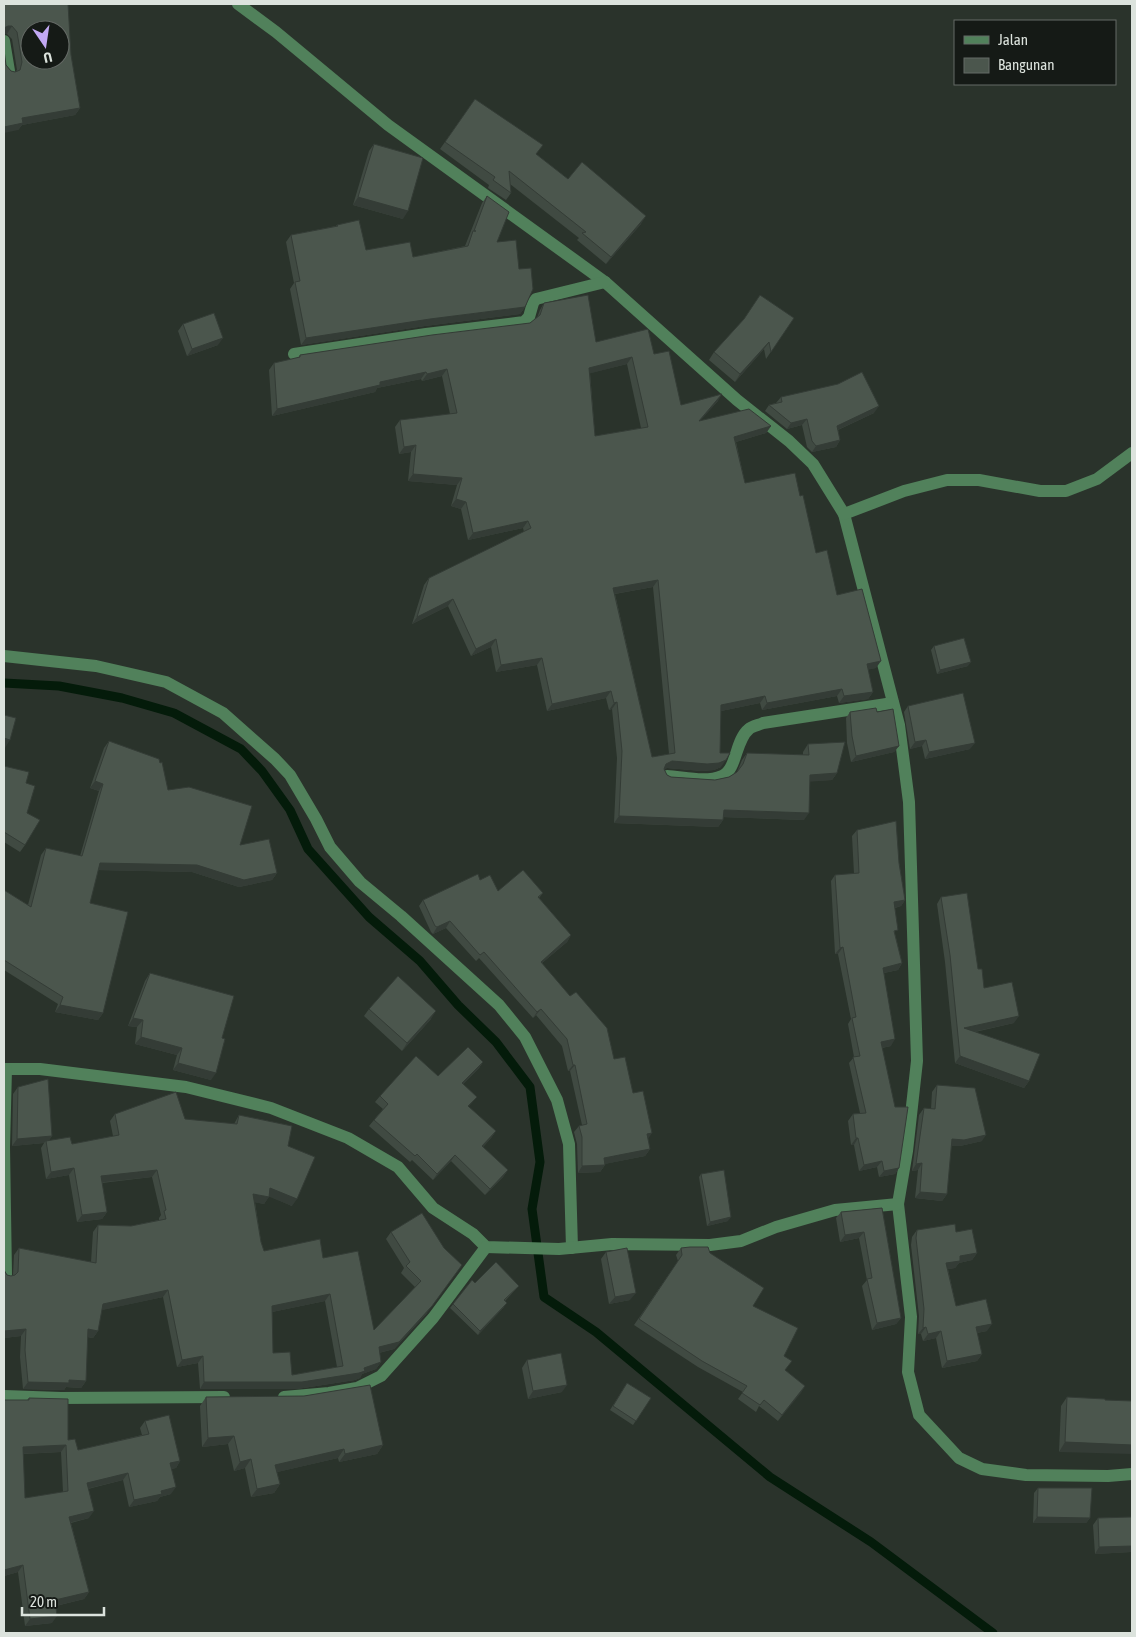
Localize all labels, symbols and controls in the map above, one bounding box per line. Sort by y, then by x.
north arrow [20,20,70,70]
legend [954,20,1116,85]
text: Jalan [998,31,1028,48]
text: U [42,49,54,66]
text: Bangunan [998,56,1055,73]
scale bar [22,1584,105,1616]
text: 20 m [30,1593,57,1610]

